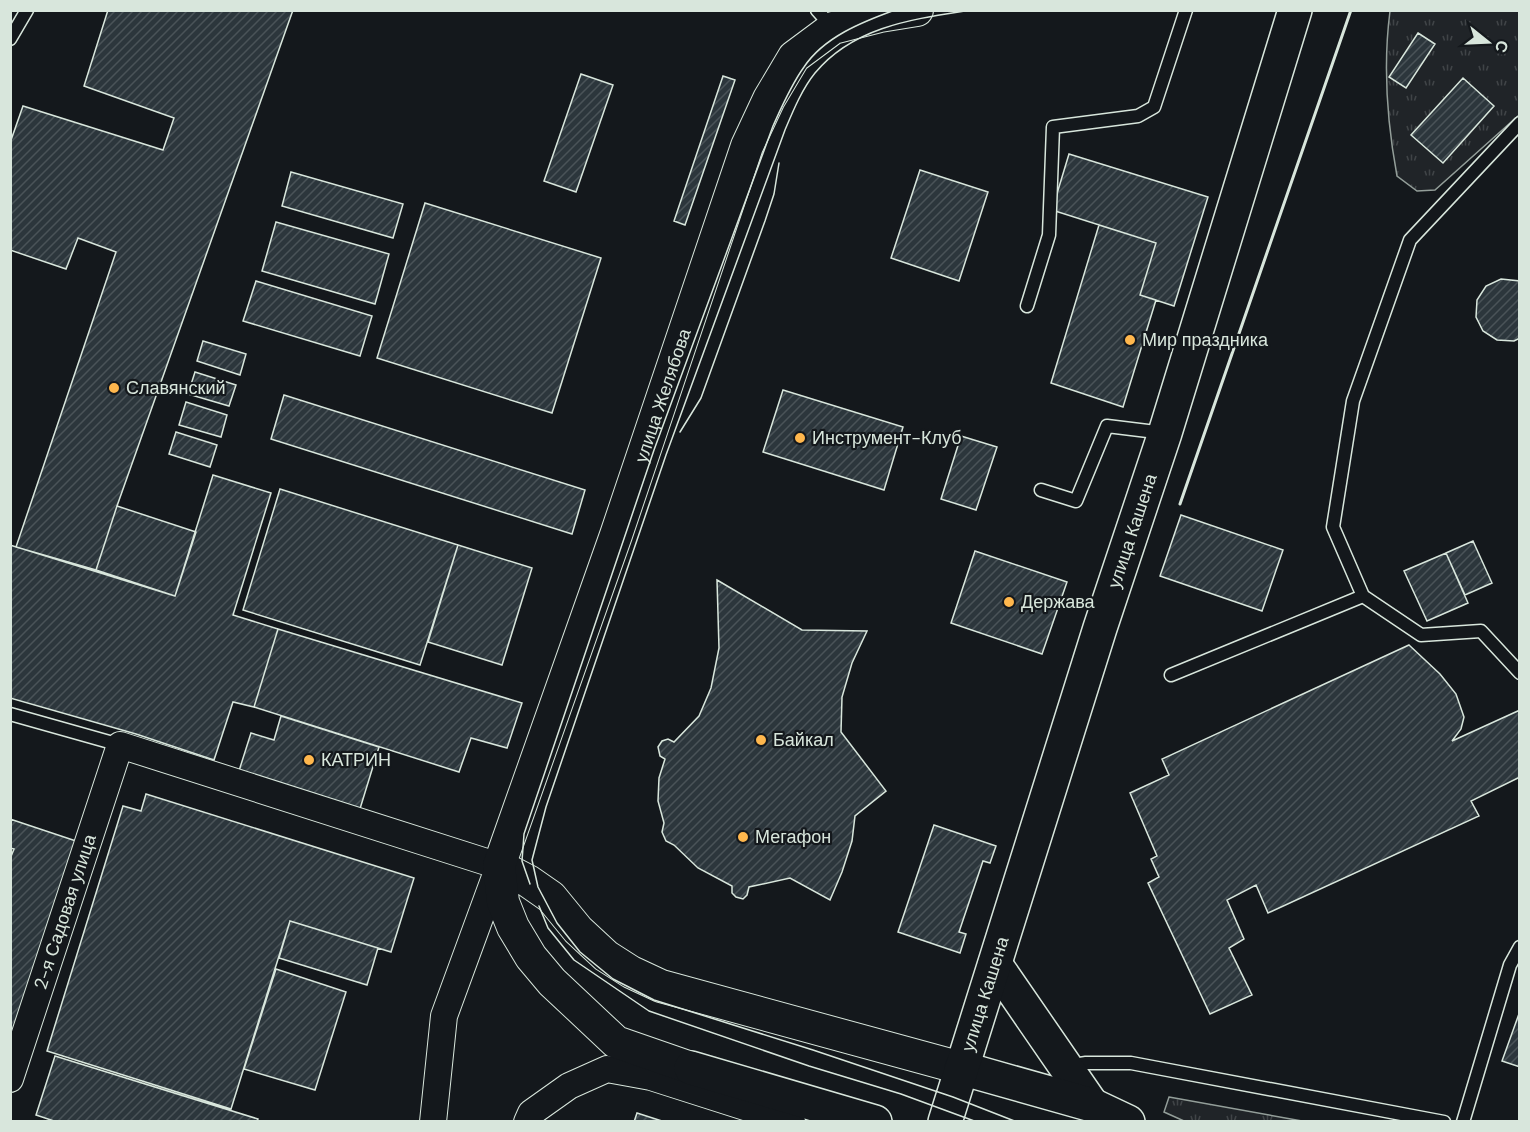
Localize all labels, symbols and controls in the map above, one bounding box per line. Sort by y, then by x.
north arrow [1458,12,1518,72]
text: С [1490,38,1514,56]
street label: улица Желябова [629,324,697,466]
place label: Мир праздника [1142,328,1269,352]
marker: Мир праздника [1123,333,1137,347]
place label: Славянский [126,376,226,400]
marker: Славянский [107,381,121,395]
place label: Инструмент-Клуб [812,426,962,450]
marker: Инструмент-Клуб [793,431,807,445]
street label: улица Кашена [1102,470,1163,591]
place label: Держава [1021,590,1096,614]
marker: Держава [1002,595,1016,609]
place label: Байкал [773,728,834,752]
marker: Байкал [754,733,768,747]
place label: КАТРИН [321,748,391,772]
marker: КАТРИН [302,753,316,767]
place label: Мегафон [755,825,831,849]
street label: 2-я Садовая улица [28,830,102,992]
marker: Мегафон [736,830,750,844]
street label: улица Кашена [956,933,1015,1055]

